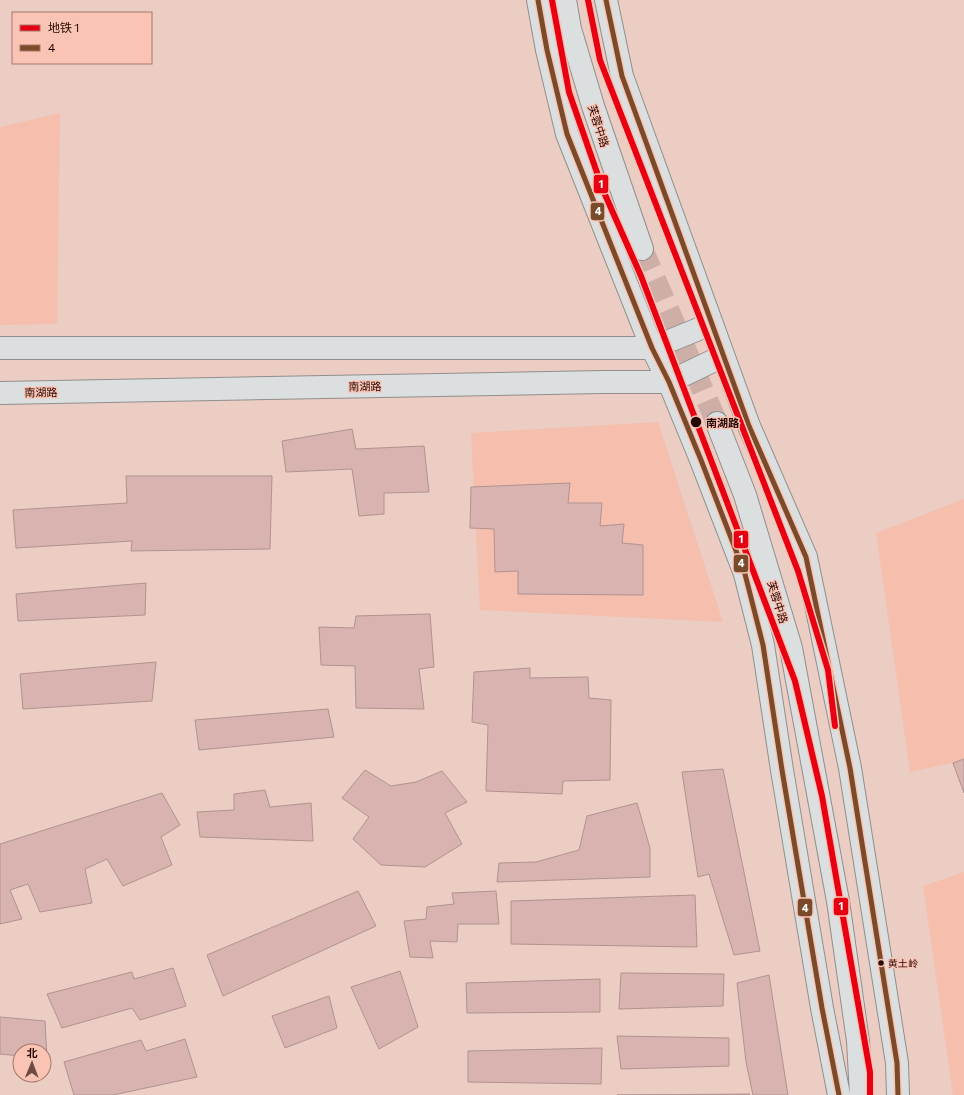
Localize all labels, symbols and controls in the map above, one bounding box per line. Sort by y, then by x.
legend [12,12,152,64]
text: 地铁 1 [48,20,79,34]
text: 4 [48,40,55,54]
street label: 芙蓉中路 [586,103,612,149]
line badge: 1 [593,174,609,194]
text: 1 [599,177,604,190]
line badge: 4 [590,202,605,221]
text: 4 [595,204,602,217]
street label: 南湖路 [348,379,382,393]
street label: 南湖路 [24,385,58,399]
marker: 南湖路 [689,415,703,429]
place label: 南湖路 [706,416,740,429]
line badge: 1 [733,530,749,549]
text: 1 [739,532,744,545]
line badge: 4 [733,554,749,573]
text: 4 [738,556,745,569]
street label: 芙蓉中路 [765,579,791,625]
line badge: 1 [833,897,849,916]
line badge: 4 [797,898,813,917]
text: 1 [839,899,844,912]
text: 4 [802,901,809,914]
place label: 黄土岭 [888,957,918,969]
marker: 黄土岭 [876,958,886,968]
north arrow [12,1043,52,1083]
text: 北 [27,1046,38,1059]

